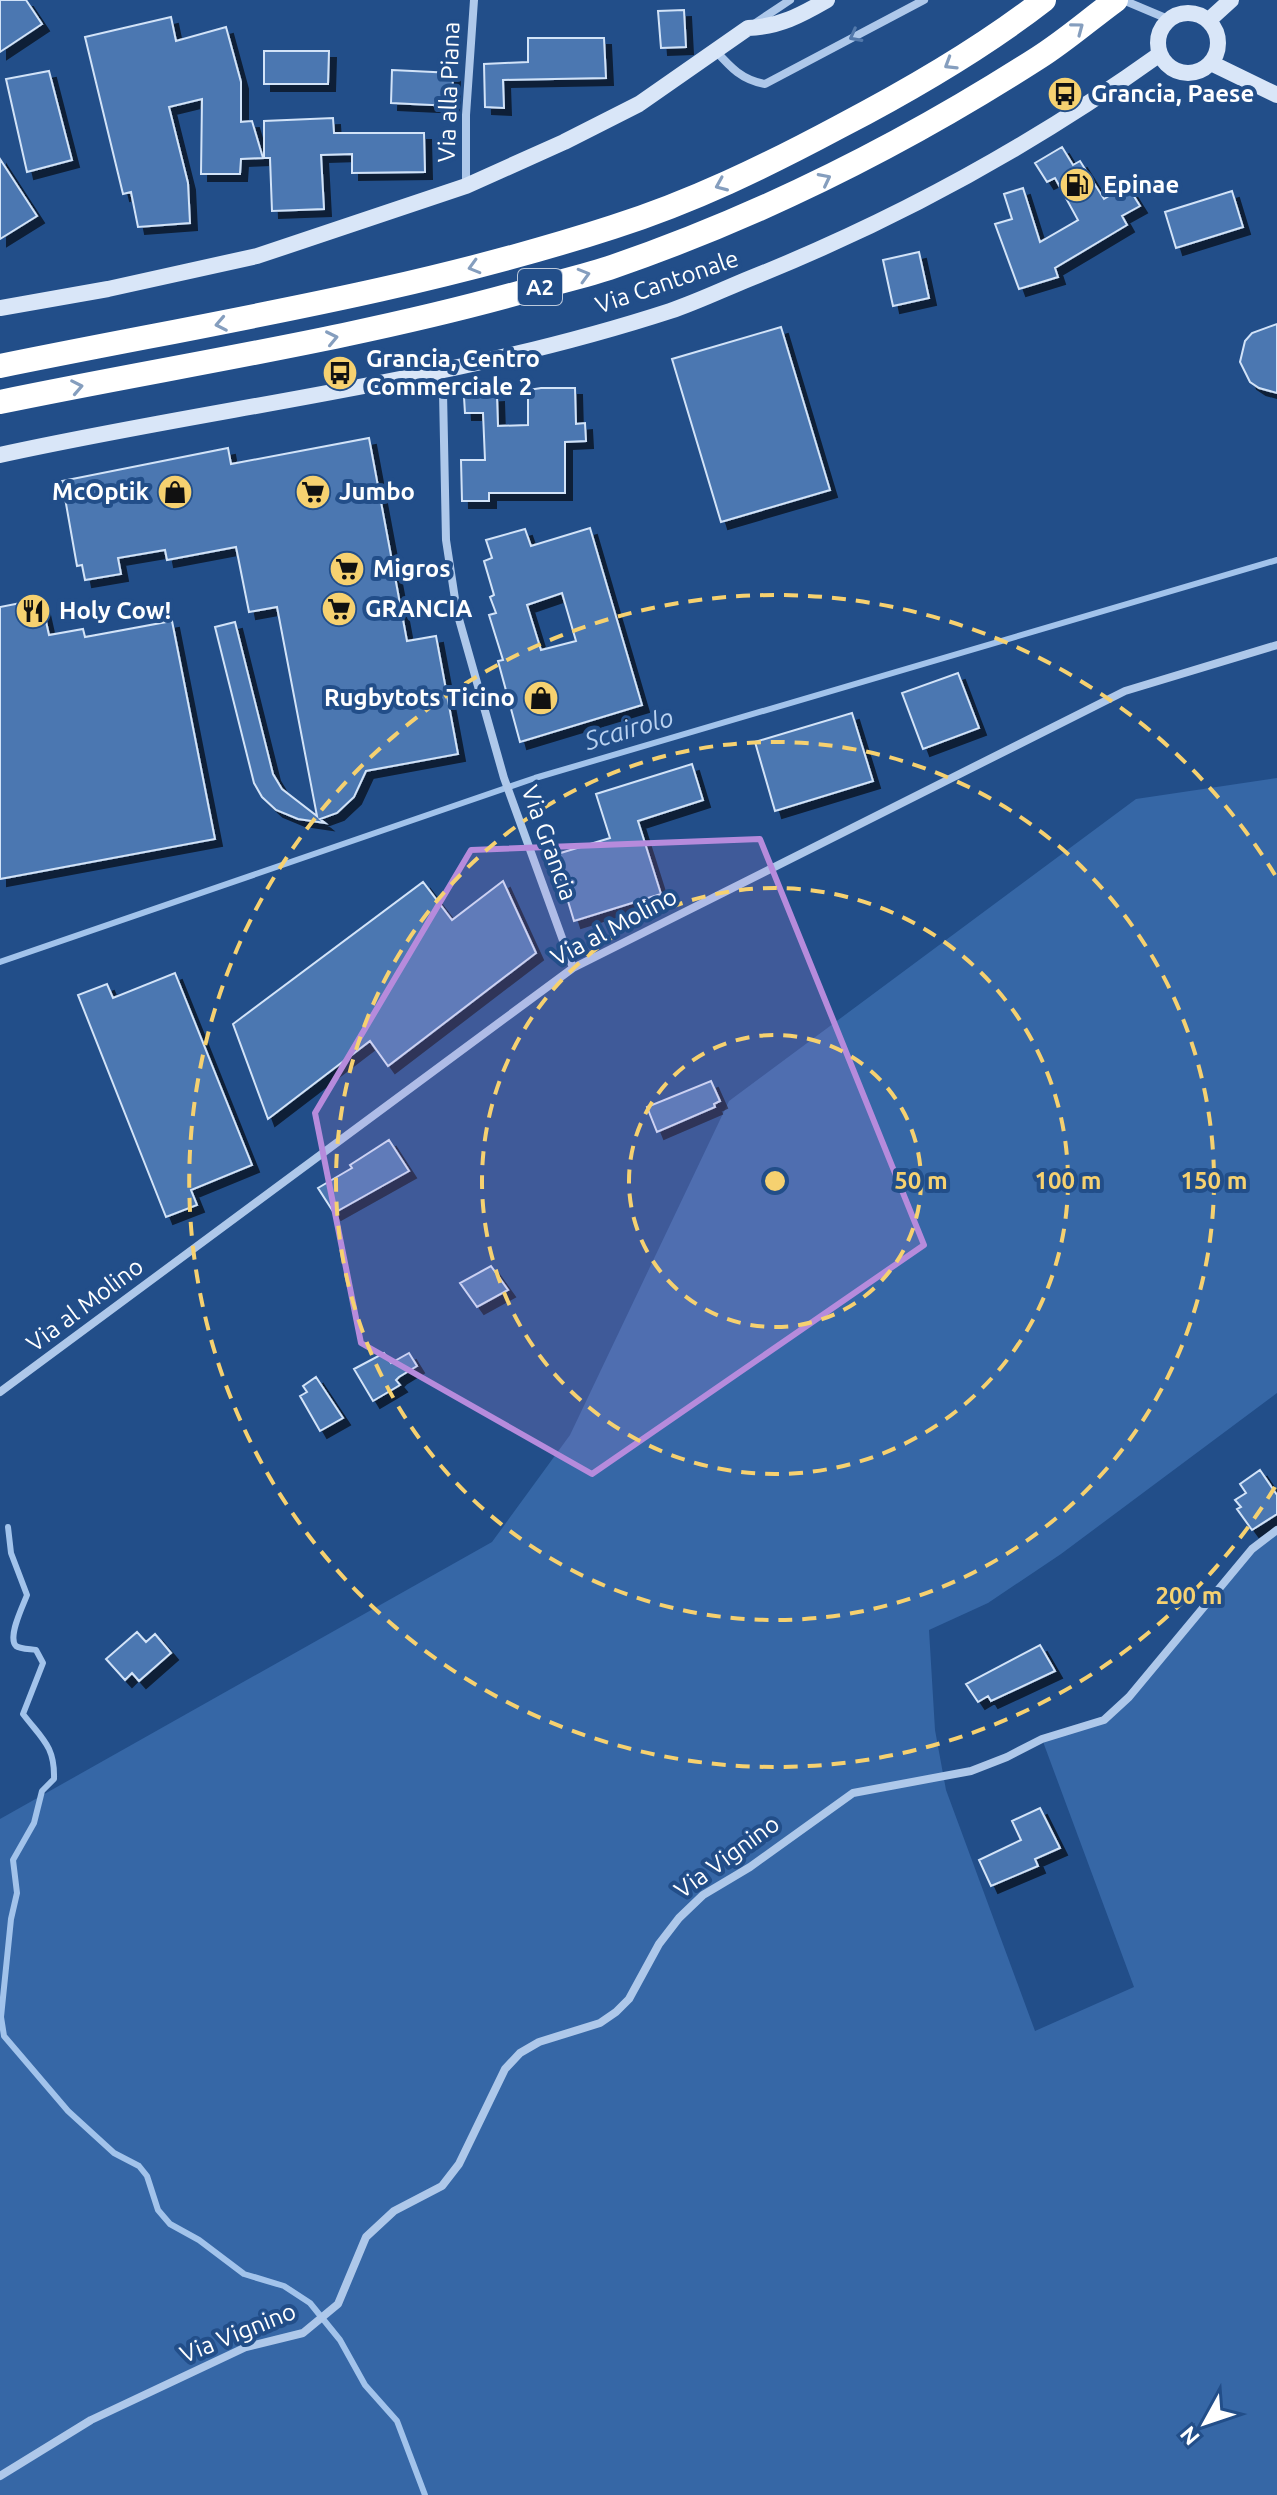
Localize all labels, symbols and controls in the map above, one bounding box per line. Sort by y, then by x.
street label: Via alla Piana [433,21,464,163]
one-way arrow [1069,24,1084,38]
one-way arrow [849,27,864,42]
one-way arrow [944,54,959,69]
bus stop icon: Grancia, Paese [1046,75,1084,113]
place label: Grancia, Paese [1091,80,1254,107]
fuel station icon: Epinae [1058,166,1096,204]
place label: Epinae [1103,171,1179,198]
one-way arrow [817,173,832,188]
one-way arrow [715,176,729,192]
street label: Via Cantonale [592,244,742,319]
one-way arrow [468,258,482,274]
one-way arrow [577,268,591,284]
road number: A2 [518,269,562,305]
one-way arrow [214,314,227,331]
one-way arrow [325,330,339,347]
place label: Grancia, Centro Commerciale 2 [366,345,540,400]
bus stop icon: Grancia, Centro Commerciale 2 [321,354,359,392]
one-way arrow [70,379,83,396]
shop icon: McOptik [156,473,194,511]
supermarket icon: Jumbo [294,473,332,511]
place label: McOptik [52,478,150,505]
place label: Jumbo [339,478,415,505]
supermarket icon: Migros [328,550,366,588]
place label: Migros [373,555,451,582]
supermarket icon: GRANCIA [320,590,358,628]
restaurant icon: Holy Cow! [14,592,52,630]
place label: GRANCIA [365,595,472,622]
place label: Holy Cow! [59,597,171,624]
shop icon: Rugbytots Ticino [522,679,560,717]
place label: Rugbytots Ticino [324,684,515,711]
water label: Scairolo [580,702,677,755]
street label: Via Grancia [516,782,583,904]
street label: Via al Molino [546,882,681,971]
centre of rings [761,1167,789,1195]
text: 50 m [894,1167,948,1194]
text: 100 m [1035,1167,1101,1194]
text: 150 m [1181,1167,1247,1194]
street label: Via al Molino [21,1252,148,1357]
text: 200 m [1156,1582,1222,1609]
street label: Via Vignino [669,1810,784,1904]
street label: Via Vignino [176,2297,300,2368]
north arrow [1165,2383,1245,2463]
text: N [1174,2422,1204,2451]

